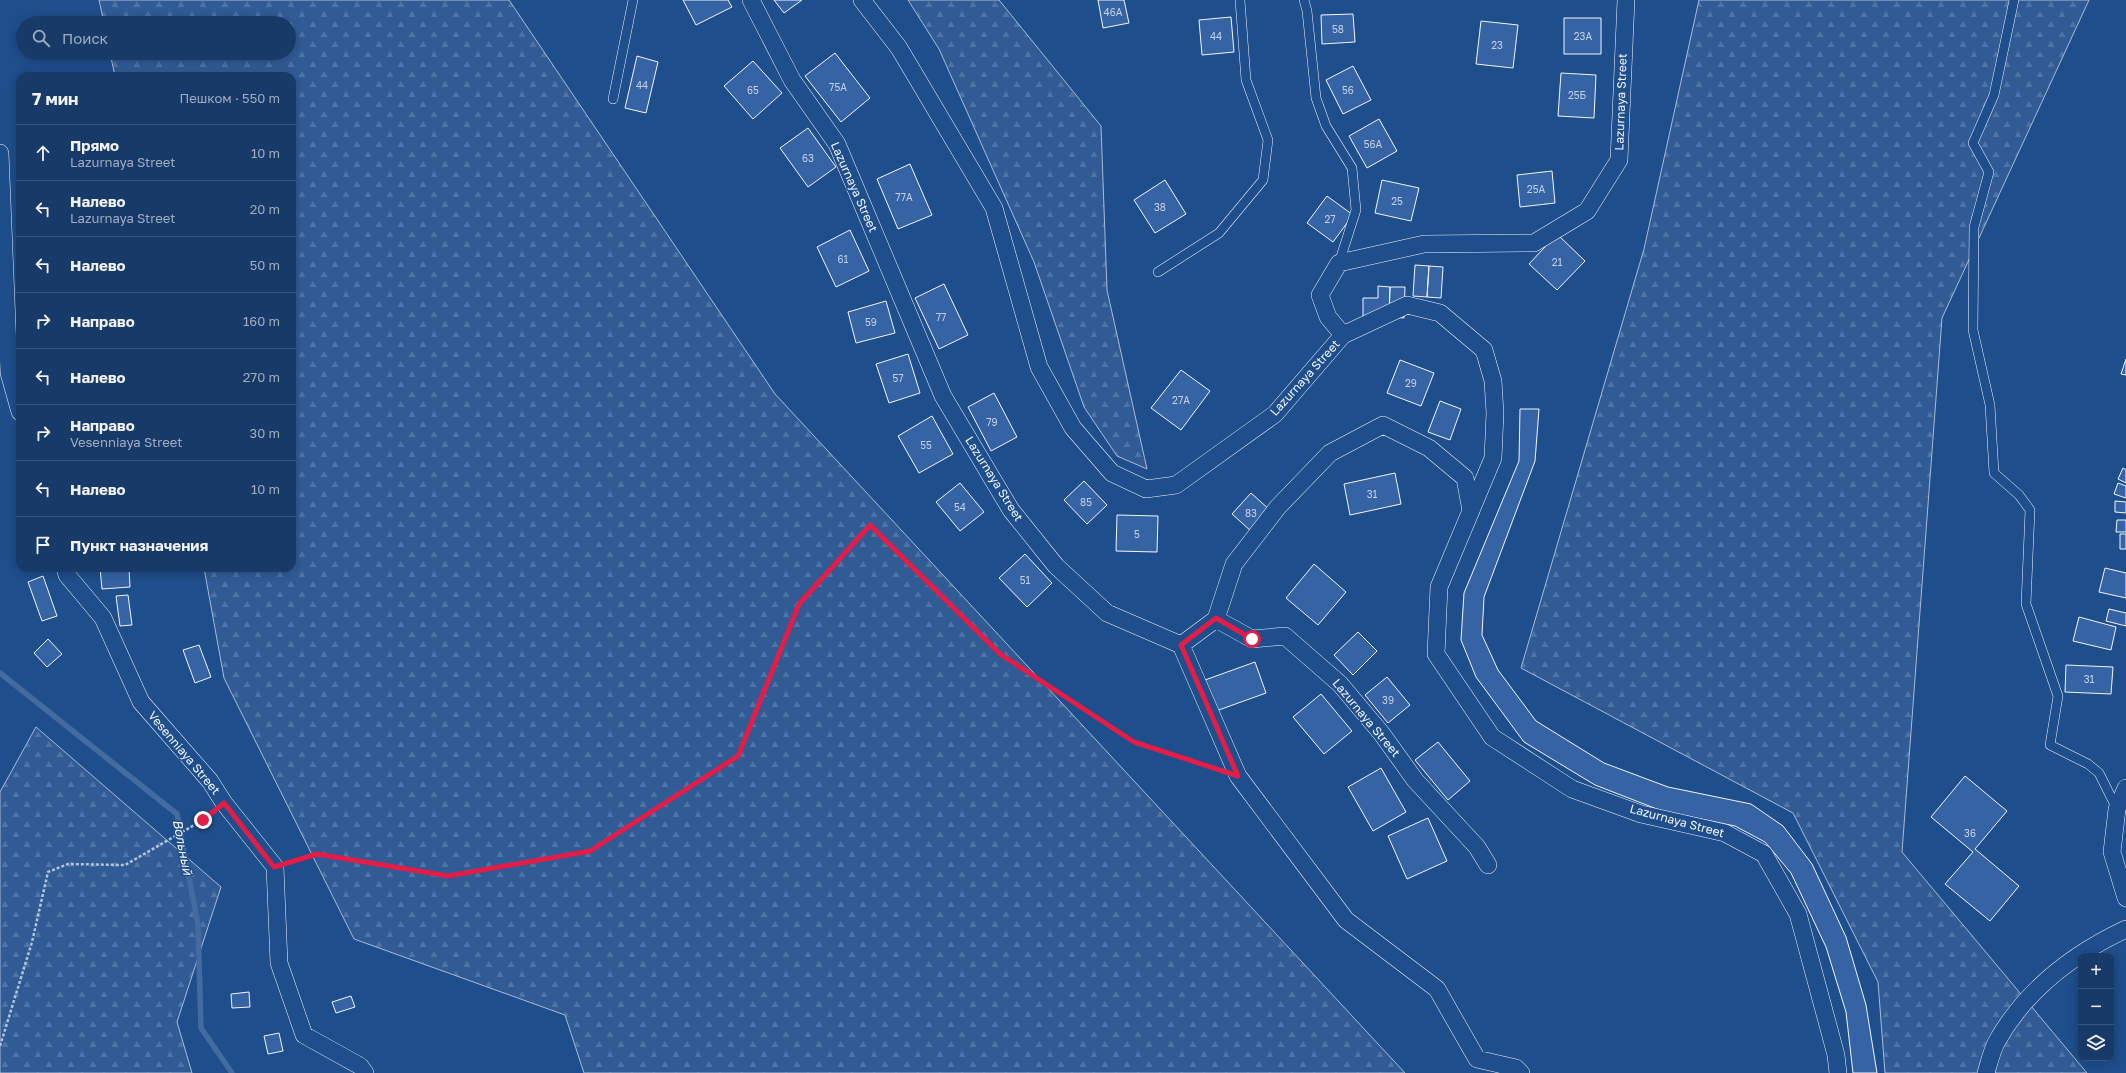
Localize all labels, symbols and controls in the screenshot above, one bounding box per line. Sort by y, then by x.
house number: 46А [1104,6,1123,18]
search box [16,16,296,60]
house number: 58 [1332,23,1344,35]
icon: search [30,27,52,49]
text: Поиск [62,29,108,47]
house number: 44 [1210,30,1222,42]
house number: 23А [1574,30,1592,42]
house number: 23 [1491,39,1503,51]
street label: Lazurnaya Street [1611,53,1630,151]
house number: 44 [636,79,648,91]
house number: 75А [829,81,847,93]
house number: 65 [747,84,759,96]
house number: 56 [1342,84,1354,96]
text: 7 мин [32,88,79,109]
house number: 25Б [1568,89,1586,101]
text: Пешком · 550 m [180,90,280,106]
text: Прямо [70,136,119,154]
house number: 56А [1364,138,1383,150]
street label: Lazurnaya Street [828,139,881,235]
icon: ahead [32,142,54,164]
text: 10 m [251,145,280,161]
house number: 63 [802,152,814,164]
text: Lazurnaya Street [70,154,176,170]
house number: 25А [1527,183,1545,195]
house number: 77А [895,191,913,203]
text: Налево [70,192,126,210]
house number: 25 [1391,195,1403,207]
icon: left [32,198,54,220]
text: 20 m [250,201,280,217]
house number: 38 [1154,201,1166,213]
text: Lazurnaya Street [70,210,176,226]
house number: 27 [1324,213,1336,225]
house number: 61 [838,253,849,265]
icon: left [32,254,54,276]
text: Налево [70,256,126,274]
house number: 21 [1552,256,1562,268]
text: 50 m [250,257,280,273]
icon: right [32,310,54,332]
house number: 77 [936,311,946,323]
text: Направо [70,312,135,330]
text: 160 m [243,313,280,329]
house number: 59 [865,316,877,328]
street label: Lazurnaya Street [1266,336,1343,419]
icon: left [32,366,54,388]
text: Налево [70,368,126,386]
text: 270 m [243,369,280,385]
house number: 57 [892,372,904,384]
house number: 29 [1405,377,1417,389]
house number: 27А [1172,394,1190,406]
text: Направо [70,416,135,434]
house number: 79 [986,416,998,428]
icon: right [32,422,54,444]
text: 30 m [250,425,280,441]
street label: Lazurnaya Street [962,433,1027,524]
text: Vesenniaya Street [70,434,182,450]
house number: 55 [920,439,932,451]
icon: left [32,478,54,500]
text: Налево [70,480,126,498]
text: 10 m [251,481,280,497]
house number: 31 [1367,488,1377,500]
house number: 85 [1080,496,1092,508]
house number: 54 [954,501,966,513]
house number: 83 [1245,507,1257,519]
house number: 5 [1134,528,1140,540]
icon: arrive [32,534,54,556]
text: Пункт назначения [70,536,208,554]
house number: 51 [1020,574,1030,586]
route start [1243,630,1261,648]
house number: 31 [2084,673,2094,685]
street label: Lazurnaya Street [1329,676,1404,760]
house number: 39 [1382,694,1394,706]
street label: Vesenniaya Street [145,708,224,797]
street label: Lazurnaya Street [1628,801,1726,840]
route end [194,811,212,829]
water label: Вольный [170,818,196,877]
house number: 36 [1964,827,1976,839]
map controls [2078,953,2114,1061]
button: + [2078,953,2114,989]
button: − [2078,989,2114,1025]
button: layers [2078,1025,2114,1061]

